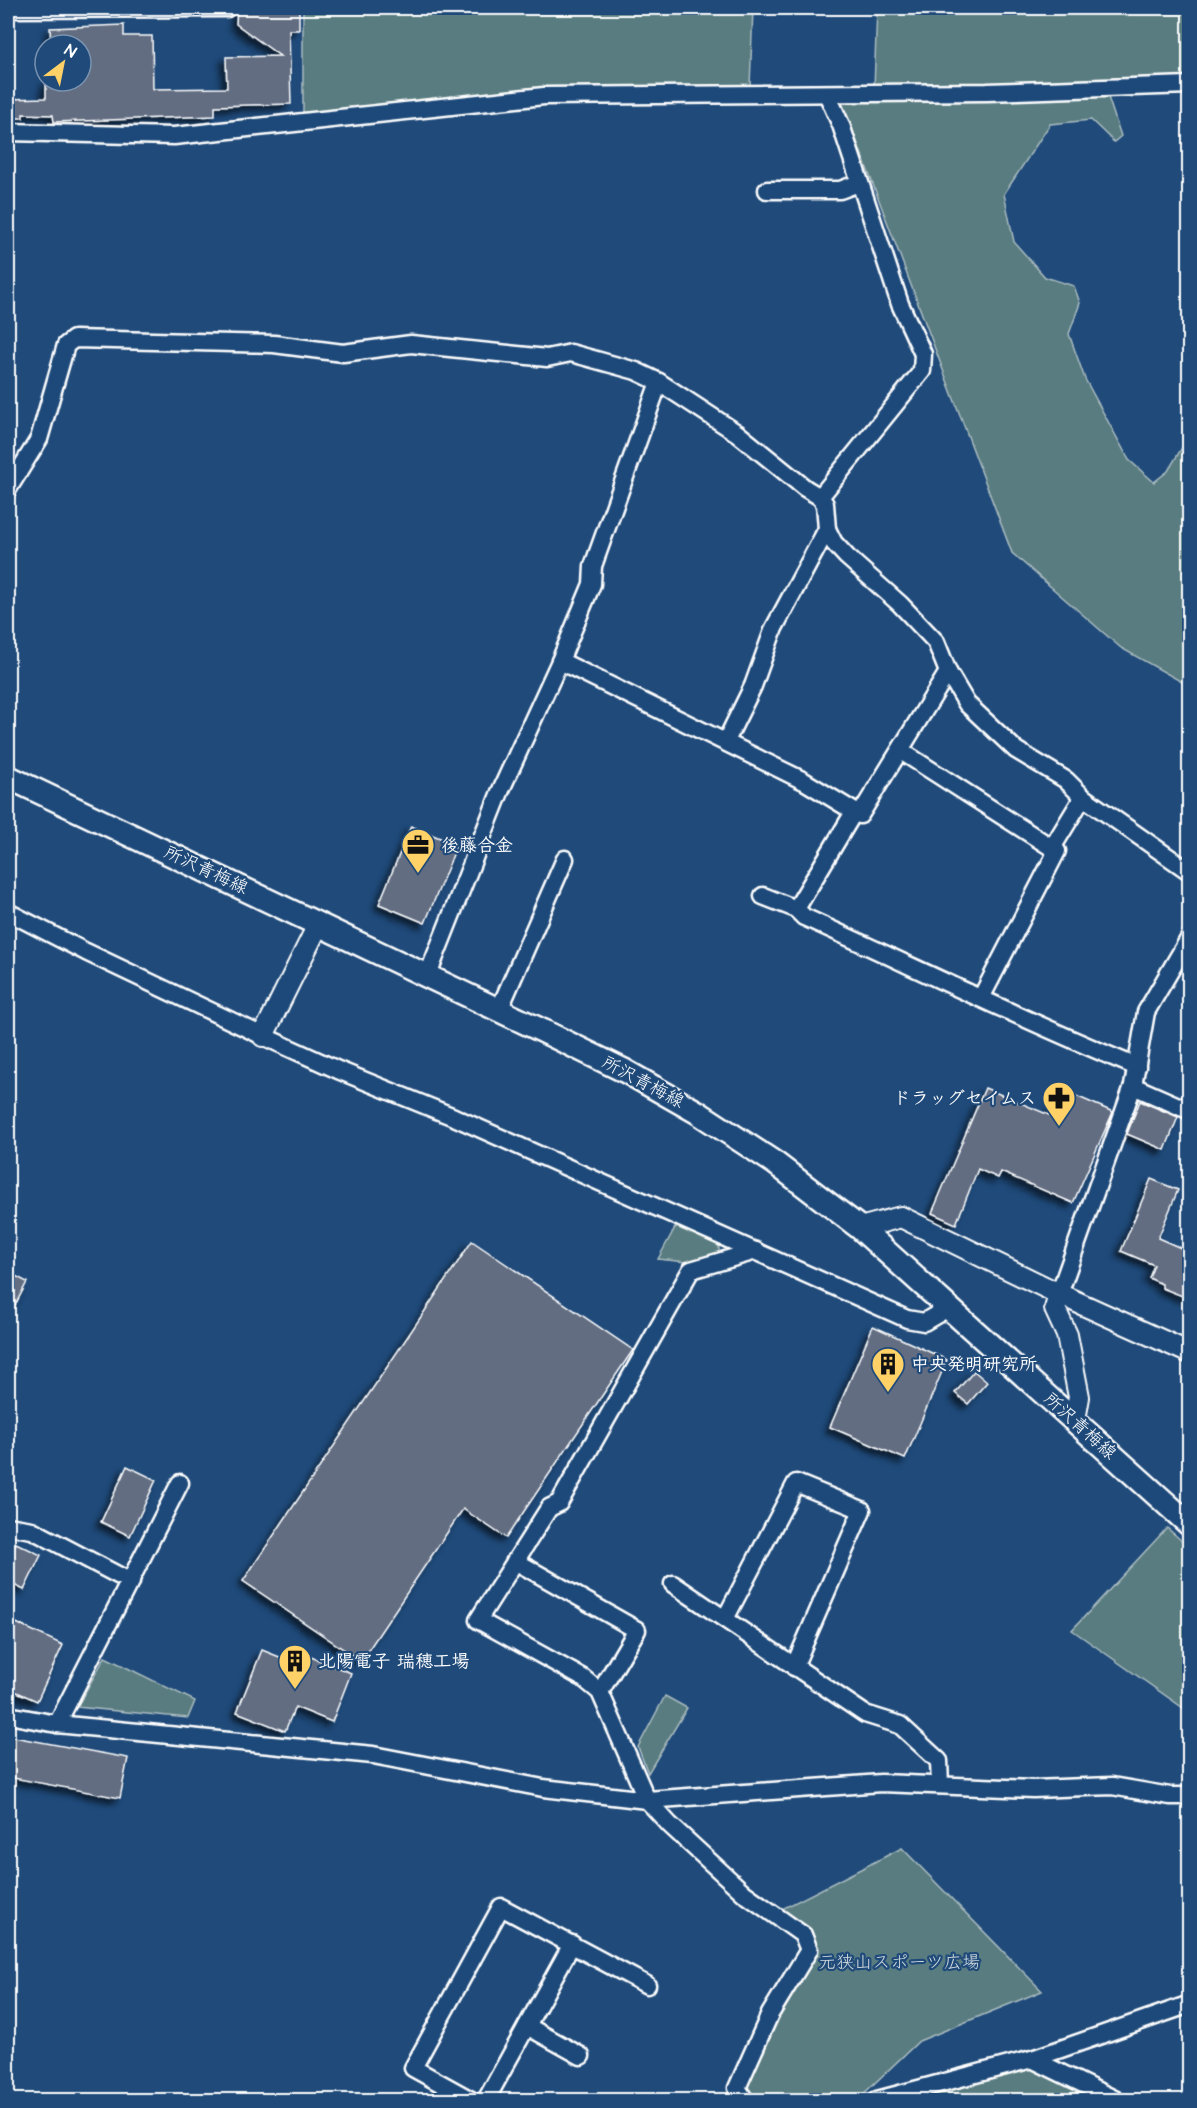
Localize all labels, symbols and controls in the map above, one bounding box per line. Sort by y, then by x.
north arrow [33,33,93,93]
text: N [60,39,81,63]
office icon: 後藤合金 [400,827,436,874]
place label: 後藤合金 [441,833,513,858]
street label: 所沢青梅線 [160,840,252,900]
street label: 所沢青梅線 [597,1050,689,1114]
pharmacy icon: ドラッグセイムス [1041,1080,1077,1127]
place label: ドラッグセイムス [893,1086,1036,1111]
building icon: 中央発明研究所 [870,1346,906,1393]
place label: 中央発明研究所 [911,1352,1037,1377]
street label: 所沢青梅線 [1038,1387,1122,1465]
building icon: 北陽電子 瑞穂工場 [277,1643,313,1690]
place label: 北陽電子 瑞穂工場 [318,1649,469,1674]
park label: 元狭山スポーツ広場 [818,1950,980,1975]

